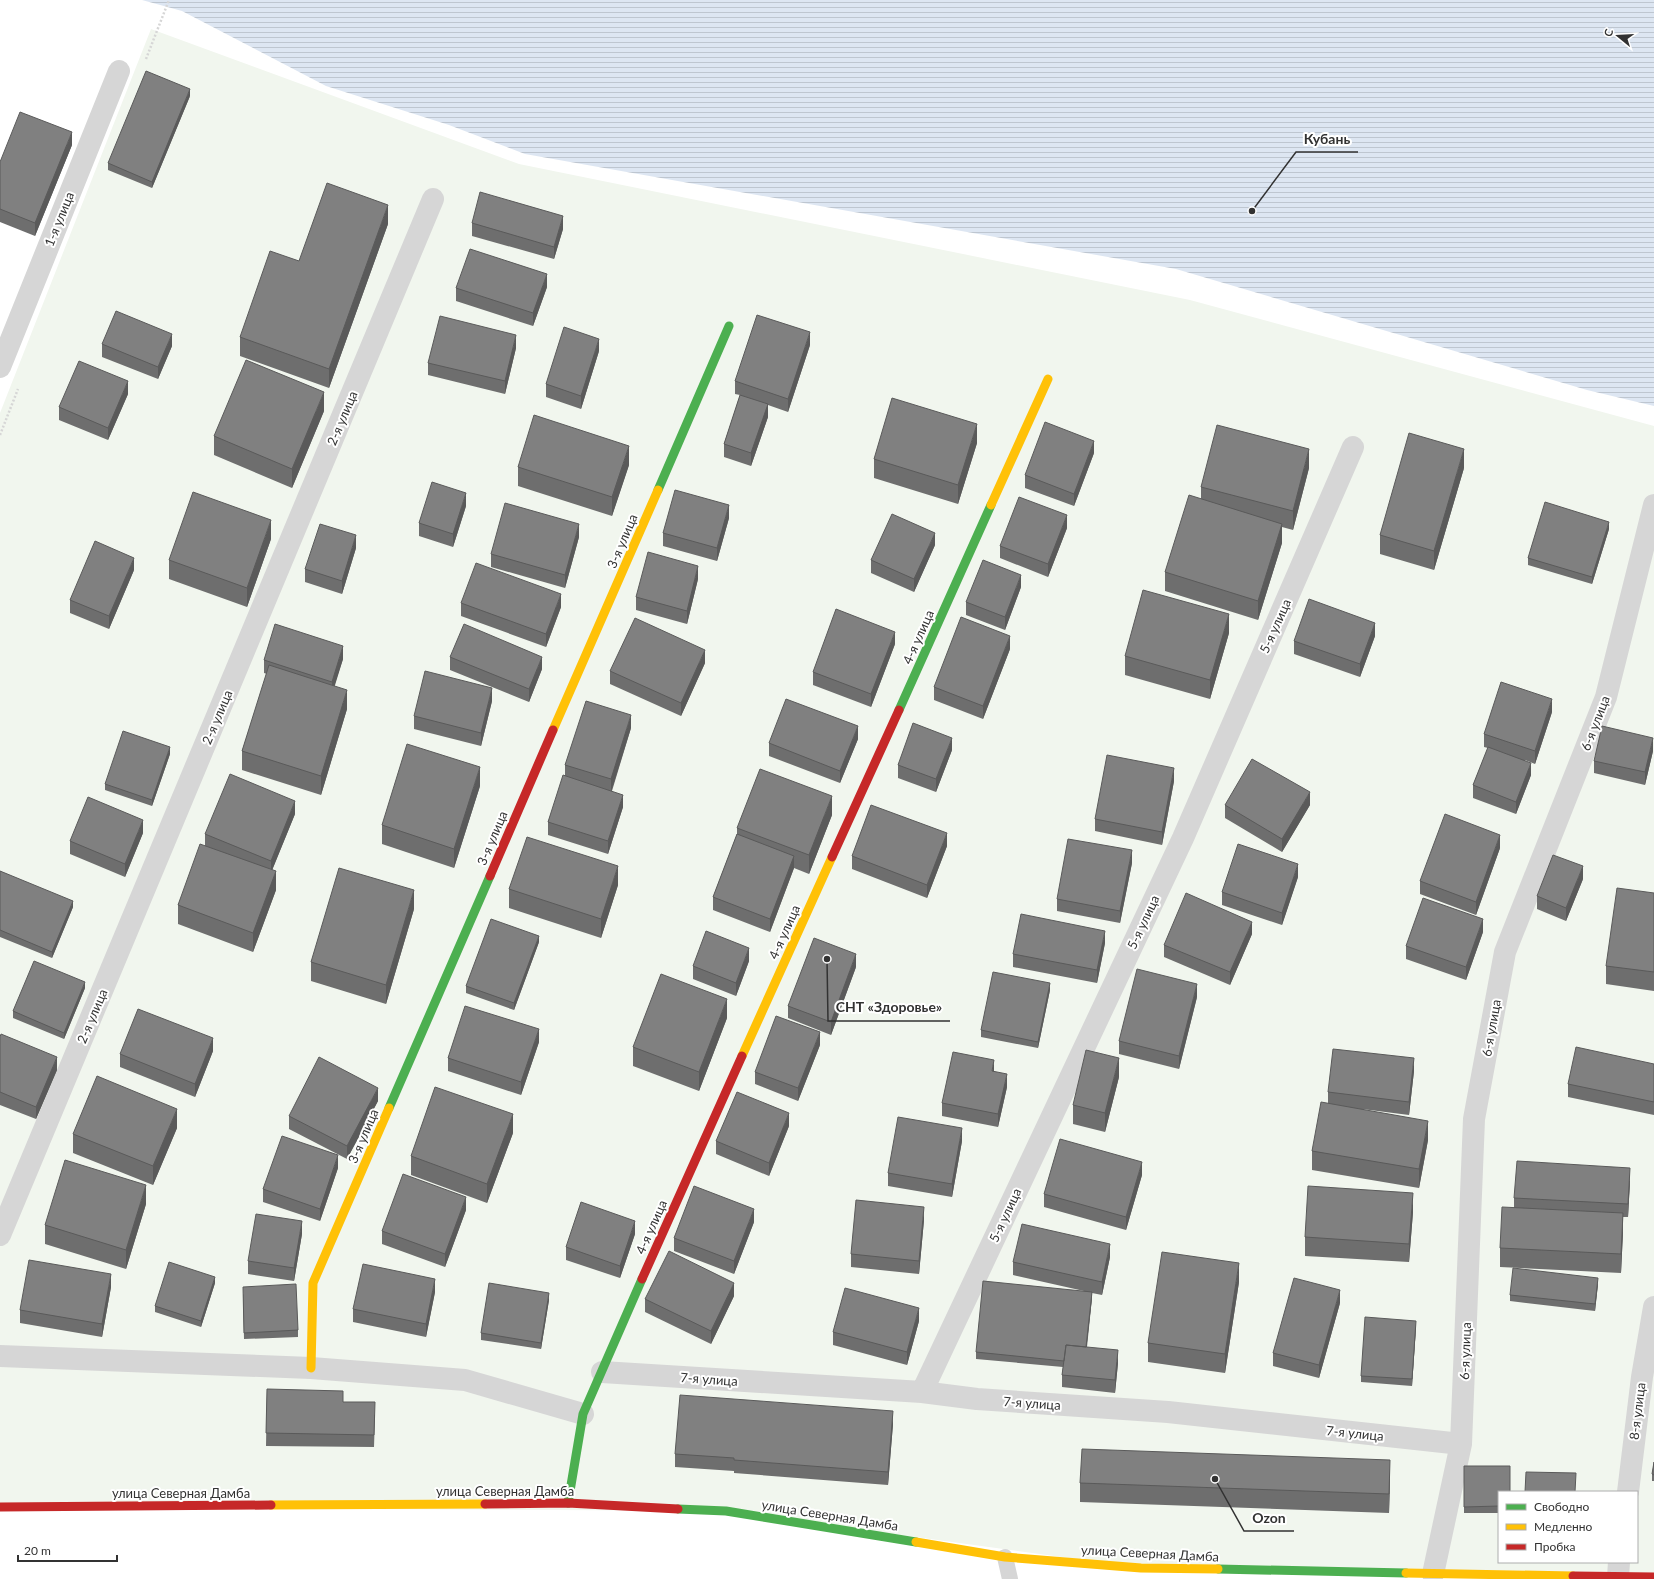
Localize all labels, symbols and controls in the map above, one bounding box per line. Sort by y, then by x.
north arrow [1598,16,1638,56]
text: С [1601,27,1616,38]
callout: Кубань [1296,126,1358,152]
text: Кубань [1304,130,1350,147]
street label: 1-я улица [41,189,77,249]
street label: 2-я улица [323,388,361,448]
street label: 3-я улица [603,511,641,571]
street label: 5-я улица [1256,596,1294,656]
street label: 4-я улица [899,607,937,667]
street label: 2-я улица [198,687,236,747]
street label: 6-я улица [1577,693,1613,753]
street label: 3-я улица [473,808,511,868]
street label: 5-я улица [1124,893,1162,951]
street label: 4-я улица [765,902,803,962]
street label: 2-я улица [73,986,111,1046]
callout: СНТ «Здоровье» [828,995,950,1021]
text: СНТ «Здоровье» [836,998,942,1015]
street label: 6-я улица [1478,998,1504,1058]
street label: 3-я улица [344,1106,382,1166]
street label: 5-я улица [986,1186,1024,1244]
street label: 4-я улица [632,1197,670,1257]
street label: 6-я улица [1456,1322,1474,1380]
street label: 7-я улица [680,1369,738,1389]
street label: 8-я улица [1626,1381,1648,1441]
street label: 7-я улица [1003,1393,1061,1413]
street label: 7-я улица [1326,1422,1384,1444]
street label: улица Северная Дамба [436,1483,574,1499]
street label: улица Северная Дамба [112,1485,250,1501]
legend [1498,1491,1638,1563]
street label: улица Северная Дамба [760,1496,900,1534]
text: Свободно [1534,1499,1590,1514]
callout: Ozon [1244,1505,1294,1531]
text: Ozon [1252,1509,1286,1526]
text: Медленно [1534,1519,1593,1534]
scale bar [18,1537,117,1563]
text: Пробка [1534,1539,1575,1554]
street label: улица Северная Дамба [1081,1541,1219,1565]
text: 20 m [24,1543,51,1558]

